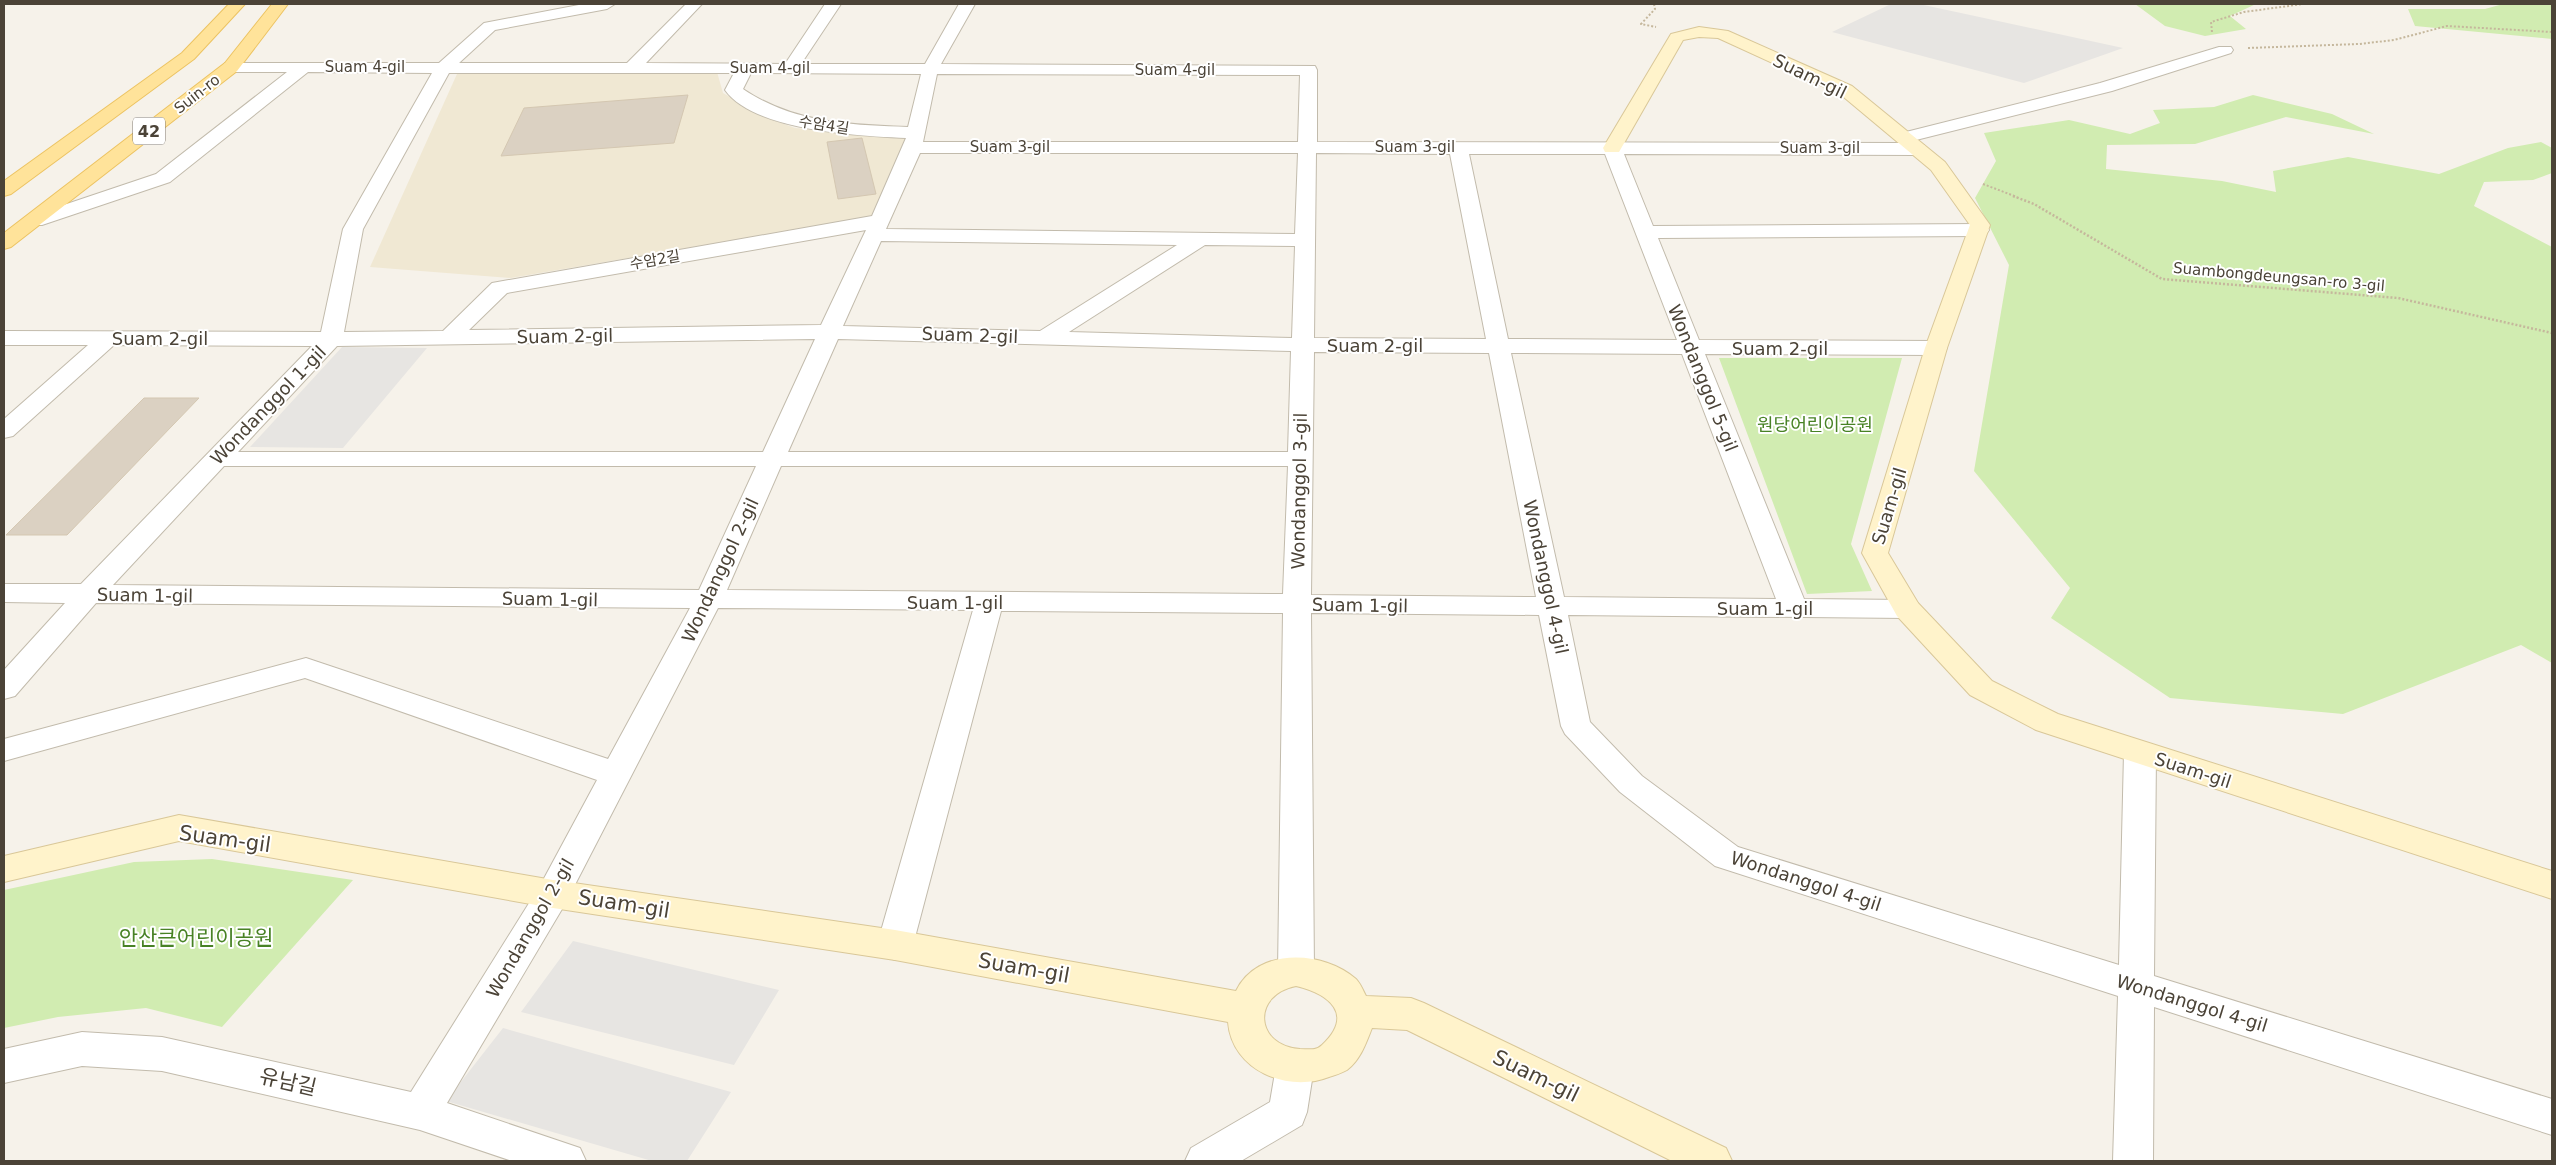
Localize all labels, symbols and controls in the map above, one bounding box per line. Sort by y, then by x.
street label: Suam-gil [1770,49,1850,103]
street label: Suam 4-gil [325,58,405,76]
street label: Suam 4-gil [730,59,810,77]
street label: Suam 4-gil [1135,61,1215,79]
street label: Suin-ro [171,71,223,117]
street label: 수암4길 [797,112,851,138]
road number: 42 [133,118,165,144]
street label: Suam 3-gil [970,138,1050,156]
street label: Suam 3-gil [1375,138,1455,156]
street label: Suam 3-gil [1780,139,1860,157]
street label: 수암2길 [628,247,682,273]
street label: Suambongdeungsan-ro 3-gil [2172,259,2386,295]
street label: Wondanggol 5-gil [1664,301,1742,455]
street label: Suam 2-gil [921,323,1019,347]
street label: Suam 2-gil [517,325,613,347]
street label: Suam 2-gil [112,328,208,349]
street label: Suam 2-gil [1327,335,1423,356]
street label: Suam 2-gil [1732,338,1828,359]
street label: Wondanggol 1-gil [206,341,330,469]
street label: Wondanggol 3-gil [1287,412,1311,570]
park label: 원당어린이공원 [1757,414,1873,435]
street label: Suam-gil [1867,465,1911,547]
street label: Wondanggol 2-gil [677,494,763,646]
street label: Wondanggol 4-gil [1519,498,1573,656]
street label: Suam 1-gil [97,584,193,606]
street label: Suam 1-gil [502,588,598,610]
street label: Suam 1-gil [907,592,1003,613]
street label: Suam 1-gil [1312,594,1408,616]
street label: Suam 1-gil [1717,598,1813,619]
street label: Suam-gil [2152,748,2234,792]
street label: Suam-gil [178,821,272,857]
street label: Wondanggol 4-gil [1728,847,1884,915]
street label: Wondanggol 2-gil [482,855,578,1001]
street label: Suam-gil [576,885,672,923]
park label: 안산큰어린이공원 [119,926,273,950]
street label: Suam-gil [976,948,1072,988]
street label: Wondanggol 4-gil [2114,970,2270,1036]
street label: Suam-gil [1489,1045,1583,1107]
street label: 유남길 [257,1064,319,1100]

